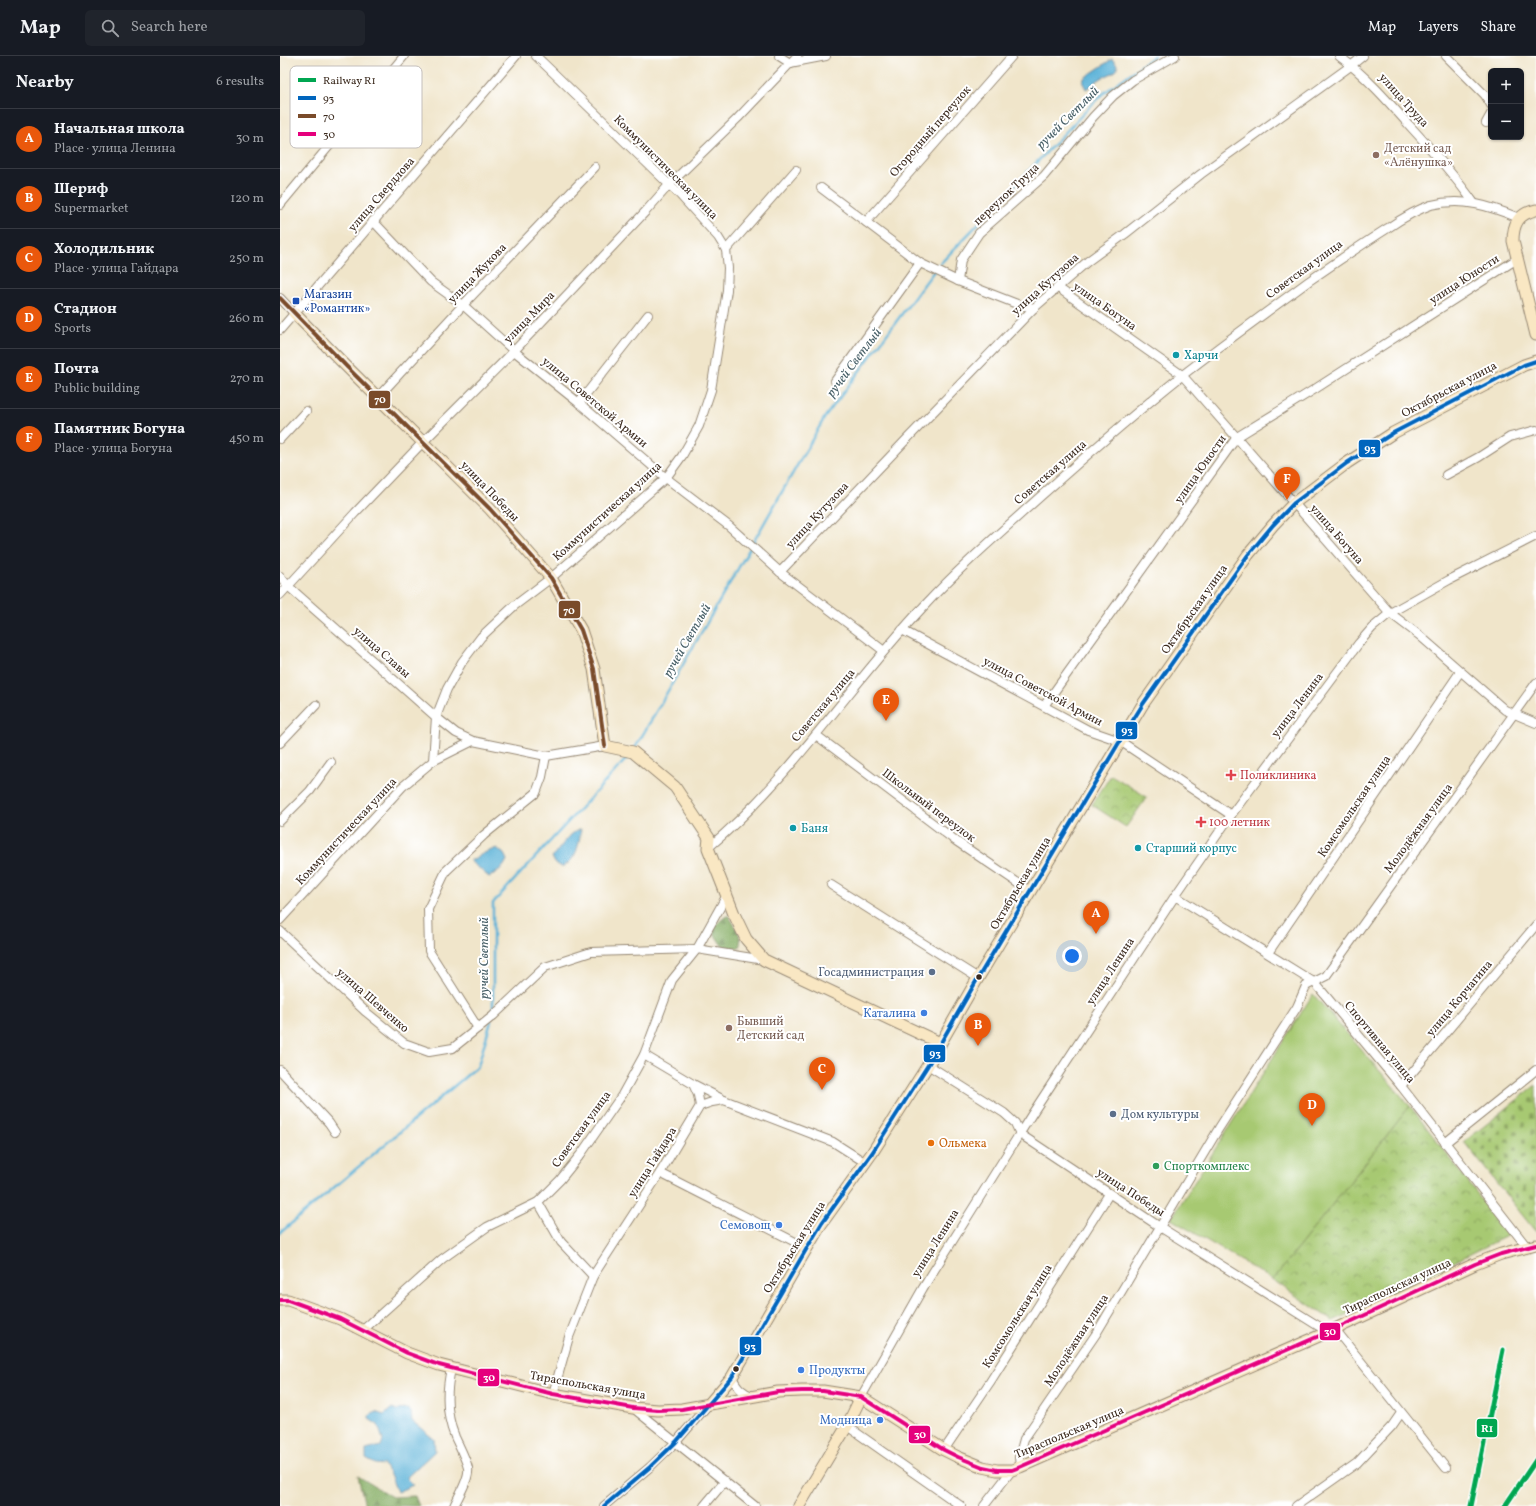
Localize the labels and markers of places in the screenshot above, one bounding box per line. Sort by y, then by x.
place label: Детский сад «Алёнушка» [1384,141,1453,171]
marker: Детский сад «Алёнушка» [1371,150,1381,160]
place label: Магазин «Романтик» [304,287,370,317]
marker: Магазин «Романтик» [291,296,301,306]
place label: Харчи [1184,348,1218,364]
marker: Харчи [1171,350,1181,360]
pin: F [1274,467,1300,500]
pin: E [873,688,899,721]
place label: Поликлиника [1240,768,1316,784]
marker: Поликлиника [1225,769,1237,781]
place label: 100 летник [1209,815,1271,831]
marker: 100 летник [1196,817,1206,827]
place label: Баня [801,821,828,837]
marker: Баня [788,823,798,833]
place label: Старший корпус [1146,841,1237,857]
marker: Старший корпус [1133,843,1143,853]
pin: A [1083,901,1109,934]
place label: Госадминистрация [818,965,924,981]
marker: Госадминистрация [927,967,937,977]
unlabelled marker [974,972,984,982]
place label: Каталина [863,1006,916,1022]
marker: Каталина [919,1008,929,1018]
pin: B [965,1013,991,1046]
place label: Бывший Детский сад [737,1014,804,1044]
marker: Бывший Детский сад [724,1023,734,1033]
pin: C [809,1057,835,1090]
pin: D [1299,1093,1325,1126]
place label: Дом культуры [1121,1107,1199,1123]
marker: Дом культуры [1108,1109,1118,1119]
place label: Ольмека [939,1136,987,1152]
marker: Ольмека [926,1138,936,1148]
place label: Спорткомплекс [1164,1159,1249,1175]
marker: Спорткомплекс [1151,1161,1161,1171]
place label: Семовощ [720,1218,772,1234]
marker: Семовощ [774,1220,784,1230]
place label: Продукты [809,1363,866,1379]
unlabelled marker [731,1364,741,1374]
marker: Продукты [796,1365,806,1375]
place label: Модница [820,1413,872,1429]
marker: Модница [875,1415,885,1425]

